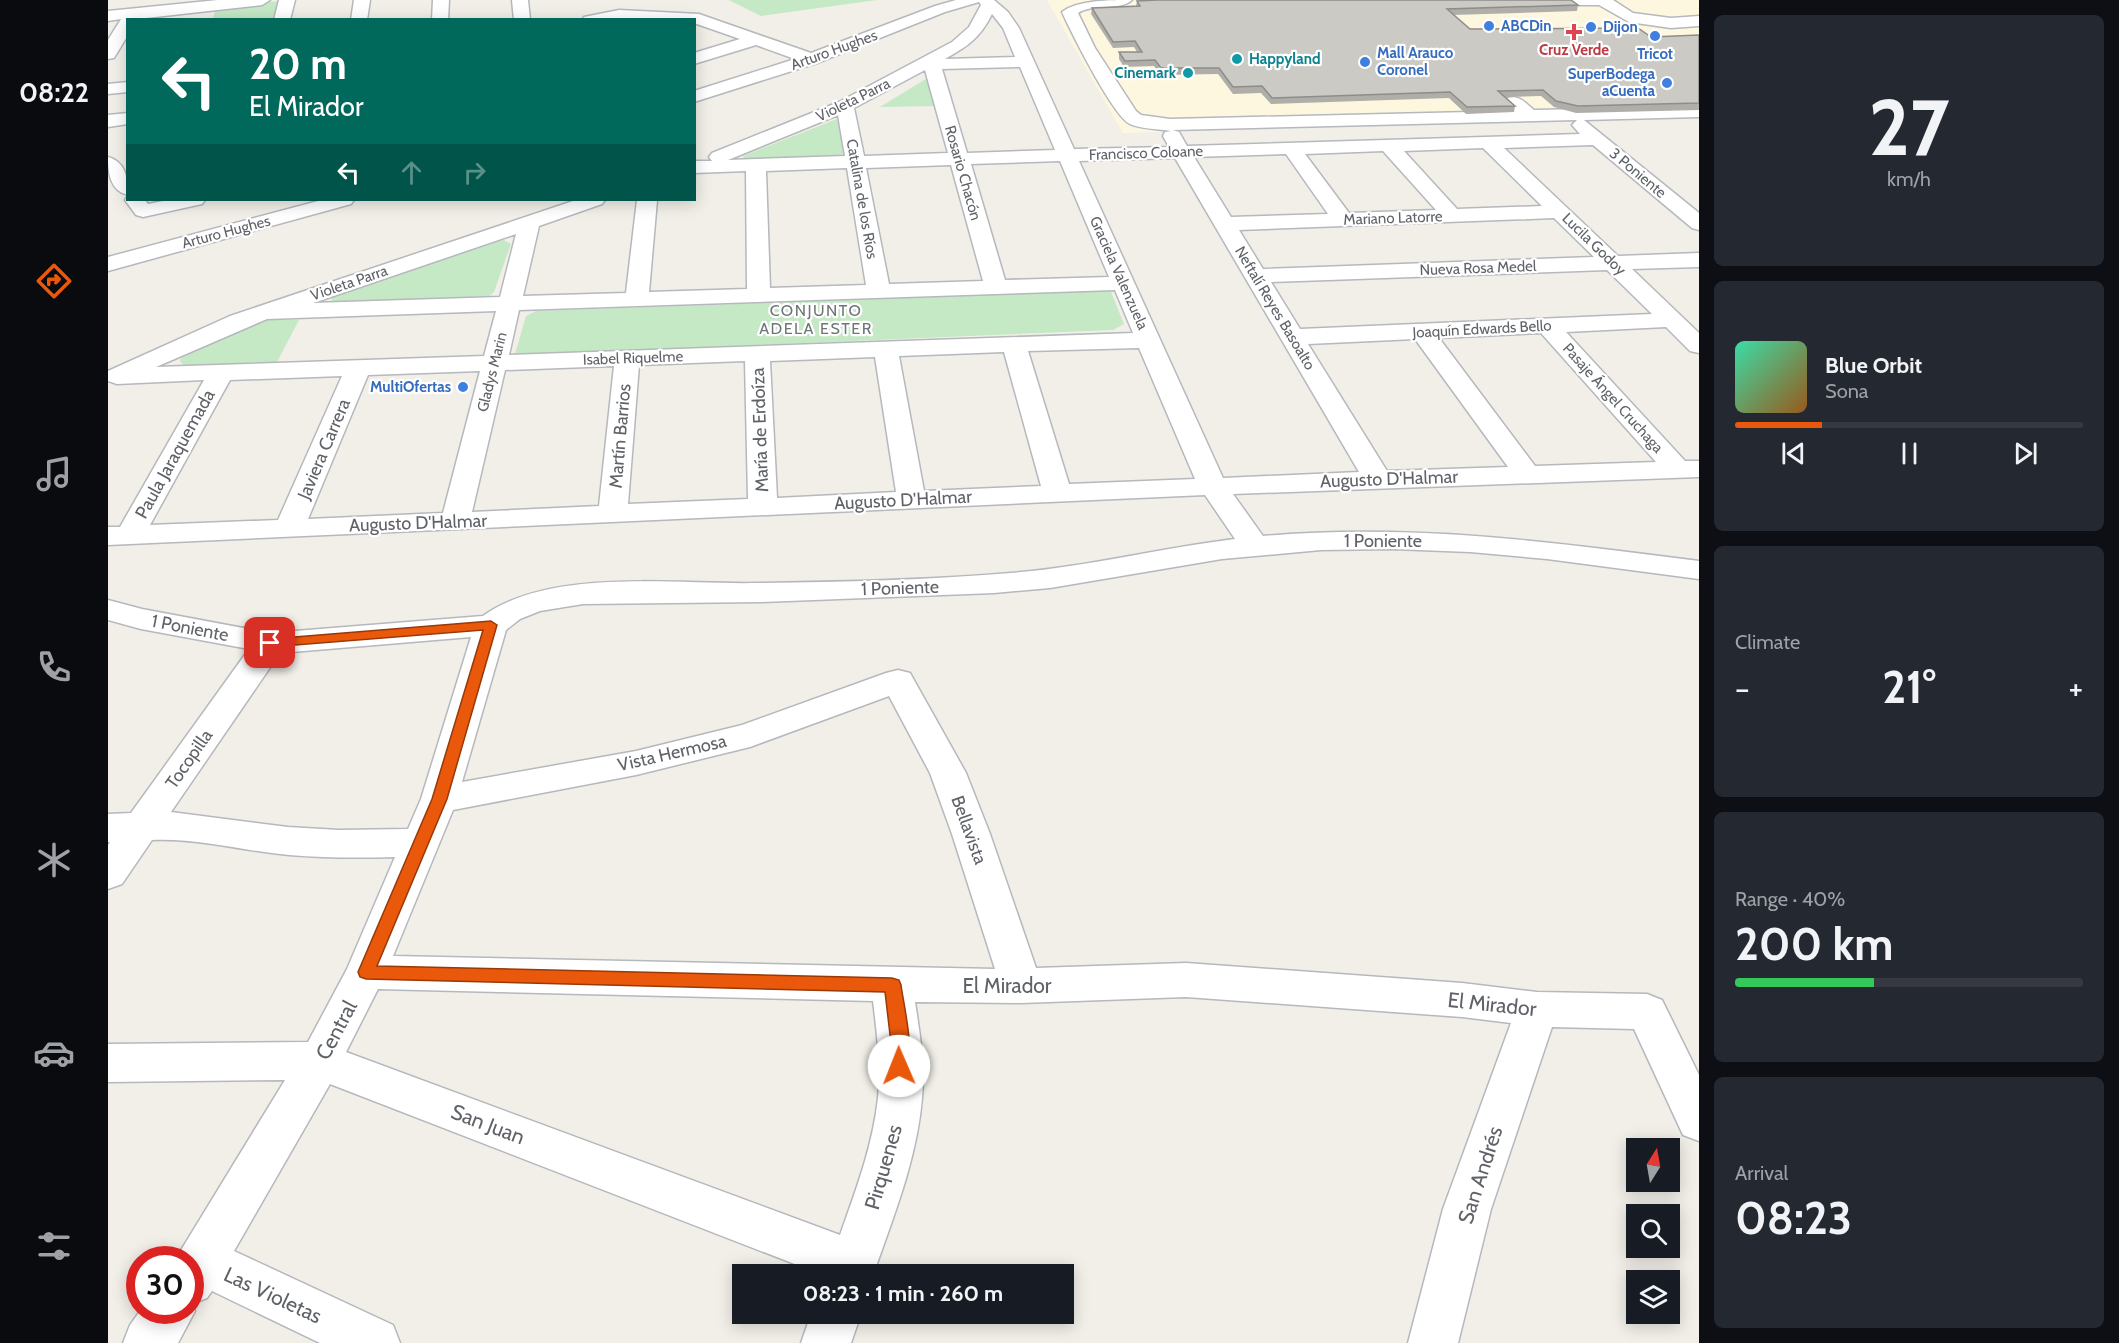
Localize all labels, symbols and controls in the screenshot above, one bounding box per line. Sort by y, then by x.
place label: ABCDin [1501,17,1551,35]
place label: Dijon [1603,18,1638,36]
marker: ABCDin [1482,19,1496,33]
marker: Dijon [1584,20,1598,34]
marker: Cruz Verde [1567,25,1581,39]
street label: Arturo Hughes [788,26,880,74]
marker: Tricot [1648,29,1662,43]
text: 20 m [249,38,347,90]
place label: Cruz Verde [1539,41,1609,59]
icon: left [150,42,228,120]
place label: Mall Arauco Coronel [1377,44,1454,79]
place label: Tricot [1637,45,1673,63]
place label: Happyland [1249,50,1321,68]
marker: Happyland [1230,52,1244,66]
marker: Mall Arauco Coronel [1358,55,1372,69]
place label: Cinemark [1114,64,1177,82]
place label: SuperBodega aCuenta [1568,65,1656,100]
marker: Cinemark [1181,66,1195,80]
street label: Violeta Parra [813,74,894,126]
text: 08:22 [19,76,89,109]
marker: SuperBodega aCuenta [1660,76,1674,90]
text: 27 [1868,80,1950,175]
text: El Mirador [249,90,363,123]
street label: Rosario Chacón [941,123,985,223]
street label: Catalina de los Ríos [843,138,881,260]
street label: Francisco Coloane [1089,142,1204,164]
street label: 3 Poniente [1606,144,1670,202]
icon: left [332,156,365,189]
icon: ahead [395,156,428,189]
icon: right [458,156,491,189]
text: km/h [1887,167,1931,191]
street label: Mariano Latorre [1343,207,1443,229]
street label: Lucila Godoy [1558,209,1630,279]
street label: Arturo Hughes [180,212,272,252]
street label: Graciela Valenzuela [1086,214,1152,333]
street label: Neftalí Reyes Basoalto [1231,243,1319,373]
street label: Nueva Rosa Medel [1419,257,1537,279]
icon: directions [33,260,75,302]
street label: Violeta Parra [308,261,391,305]
district label: CONJUNTO ADELA ESTER [759,301,873,338]
street label: Joaquín Edwards Bello [1411,316,1552,342]
street label: Gladys Marin [473,330,511,414]
street label: Pasaje Ángel Cruchaga [1559,339,1668,457]
street label: Isabel Riquelme [583,347,684,369]
text: Blue Orbit [1825,352,1922,379]
street label: María de Erdoíza [747,367,773,493]
place label: MultiOfertas [370,378,451,396]
text: Sona [1825,379,1868,403]
marker: MultiOfertas [456,380,470,394]
street label: Martín Barrios [604,383,636,489]
street label: Paula Jaraquemada [130,385,220,522]
street label: Javiera Carrera [293,395,355,504]
icon: previous [1777,437,1810,470]
icon: pause [1893,437,1926,470]
icon: next [2009,437,2042,470]
icon: music [33,453,75,495]
street label: Augusto D'Halmar [1320,466,1459,492]
street label: Augusto D'Halmar [834,485,973,515]
street label: Augusto D'Halmar [349,510,488,536]
street label: 1 Poniente [1344,530,1422,552]
street label: 1 Poniente [861,576,939,600]
street label: 1 Poniente [150,610,230,646]
pin [244,617,295,668]
icon: arrive [253,626,286,659]
text: Climate [1735,630,1800,654]
icon: phone [33,646,75,688]
text: 21° [1882,660,1936,714]
text: − [1735,668,1750,708]
text: + [2068,668,2083,708]
street label: Tocopilla [161,725,217,793]
street label: Vista Hermosa [615,730,729,776]
street label: Bellavista [946,793,992,868]
icon: climate [33,839,75,881]
text: Range · 40% [1735,887,1845,911]
text: 200 km [1735,917,1893,971]
street label: El Mirador [962,973,1052,998]
street label: El Mirador [1446,987,1538,1021]
street label: Central [310,996,362,1064]
icon: car [33,1032,75,1074]
position arrow [867,1034,931,1098]
street label: San Juan [448,1099,528,1149]
street label: Pirquenes [859,1121,907,1212]
street label: San Andrés [1453,1123,1508,1227]
north arrow [1626,1138,1680,1192]
map controls [1626,1138,1680,1324]
text: Arrival [1735,1161,1788,1185]
text: 08:23 [1735,1191,1852,1245]
button: search [1626,1204,1680,1258]
icon: filters [33,1225,75,1267]
speed limit sign: 30 [126,1246,204,1324]
street label: Las Violetas [220,1261,326,1329]
button: layers [1626,1270,1680,1324]
text: 08:23 · 1 min · 260 m [803,1280,1003,1307]

